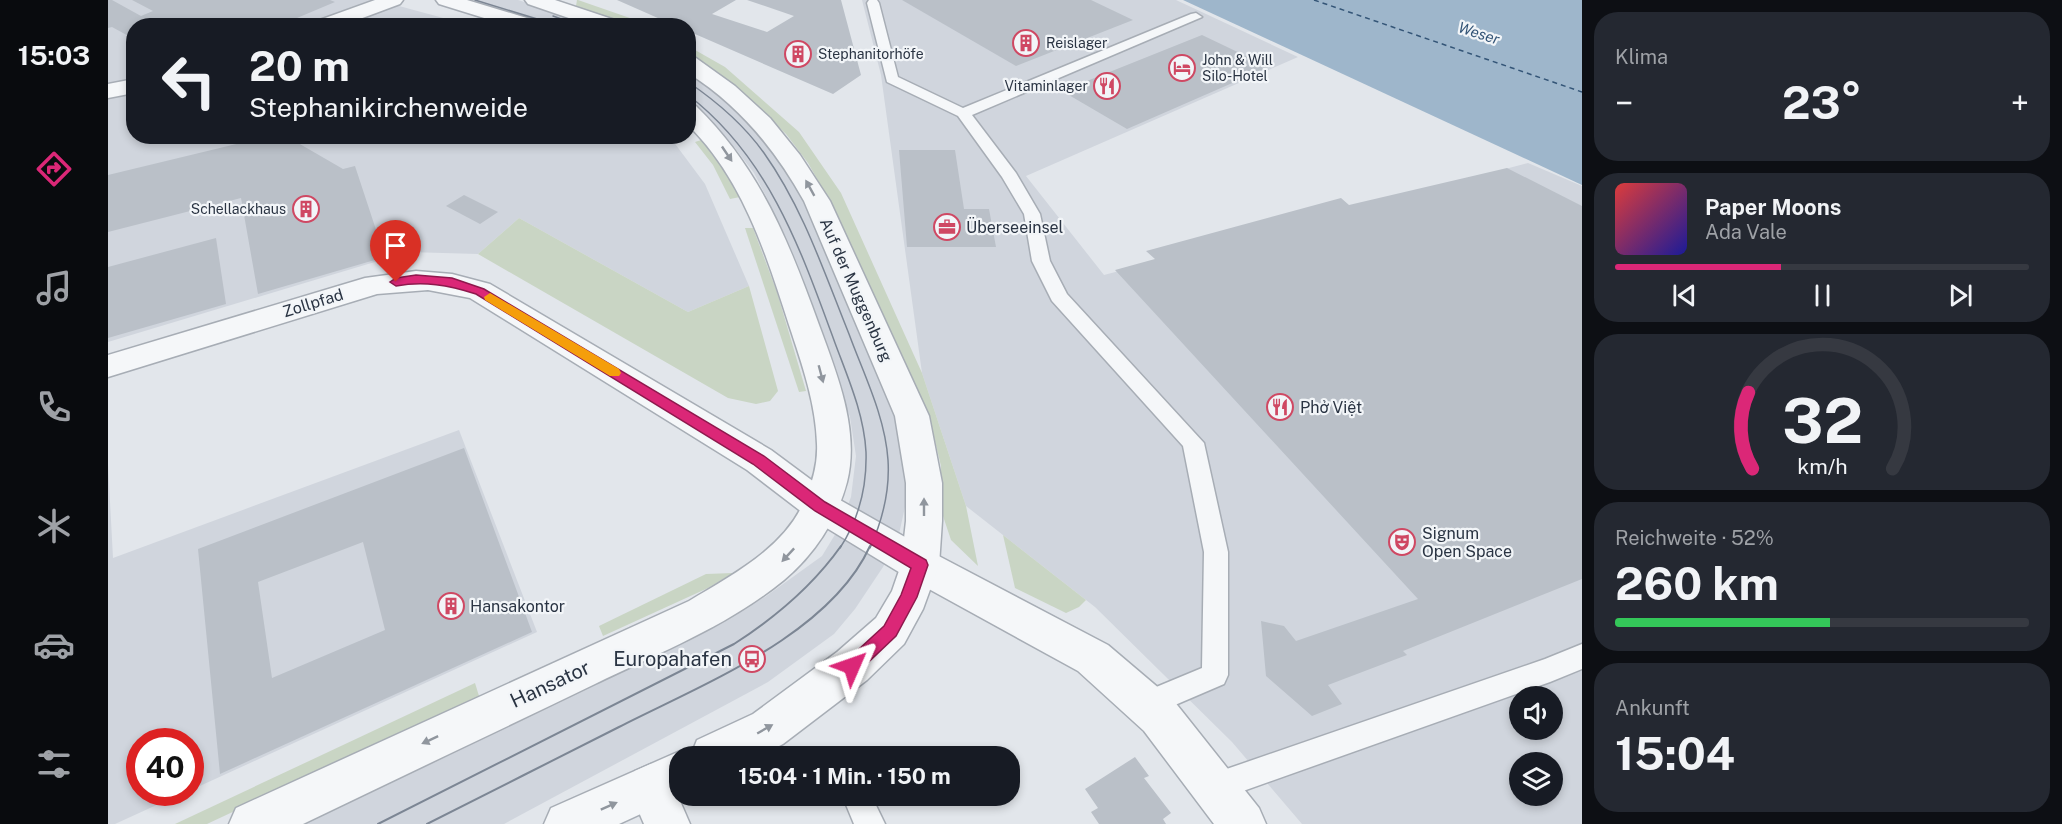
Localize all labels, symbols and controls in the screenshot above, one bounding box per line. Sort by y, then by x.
water label: Weser [1456,18,1502,48]
building icon: Reislager [1011,28,1041,58]
place label: Reislager [1046,35,1108,51]
text: 15:03 [18,39,90,71]
building icon: Stephanitorhöfe [783,39,813,69]
text: 20 m [249,41,350,90]
icon: left [150,42,228,120]
text: Klima [1615,45,1668,69]
place label: Stephanitorhöfe [818,46,924,62]
place label: John & Will Silo-Hotel [1202,52,1273,84]
hotel icon: John & Will Silo-Hotel [1167,53,1197,83]
restaurant icon: Vitaminlager [1092,71,1122,101]
text: 23° [1782,76,1862,129]
place label: Vitaminlager [1004,78,1088,94]
text: − [1615,84,1633,122]
text: + [2011,84,2029,122]
text: Stephanikirchenweide [249,91,528,123]
one-way arrow [721,146,733,162]
icon: directions [33,148,75,190]
one-way arrow [805,179,815,196]
building icon: Schellackhaus [291,194,321,224]
text: Paper Moons [1705,194,1841,220]
place label: Schellackhaus [191,201,286,217]
office icon: Überseeinsel [932,212,962,242]
street label: Auf der Muggenburg [816,215,896,365]
place label: Überseeinsel [966,217,1064,237]
pin [370,220,421,282]
text: Ada Vale [1705,220,1787,244]
icon: arrive [379,229,412,262]
icon: music [33,267,75,309]
icon: previous [1668,279,1701,312]
icon: pause [1806,279,1839,312]
icon: next [1944,279,1977,312]
street label: Zollpfad [280,285,346,321]
one-way arrow [816,365,826,383]
text: 32 [1781,384,1863,457]
icon: phone [33,386,75,428]
restaurant icon: Phở Việt [1265,392,1295,422]
place label: Phở Việt [1300,398,1362,417]
text: km/h [1797,454,1847,479]
one-way arrow [919,497,929,516]
icon: climate [33,505,75,547]
place label: Signum Open Space [1422,524,1512,561]
text: Reichweite · 52% [1615,526,1774,550]
theatre icon: Signum Open Space [1387,527,1417,557]
one-way arrow [781,547,795,562]
text: 260 km [1615,557,1779,610]
building icon: Hansakontor [436,591,466,621]
place label: Hansakontor [470,597,565,616]
icon: car [33,624,75,666]
position arrow [820,634,884,698]
bus stop icon: Europahafen [737,644,767,674]
place label: Europahafen [613,647,732,671]
street label: Hansator [506,655,594,713]
map controls [1509,686,1563,806]
button: sound [1509,686,1563,740]
text: Ankunft [1615,696,1690,720]
one-way arrow [757,724,773,735]
text: 15:04 [1615,727,1735,780]
speed limit sign: 40 [126,728,204,806]
one-way arrow [421,735,438,744]
icon: filters [33,743,75,785]
button: layers [1509,752,1563,806]
text: 15:04 · 1 Min. · 150 m [738,763,951,789]
one-way arrow [600,801,617,810]

